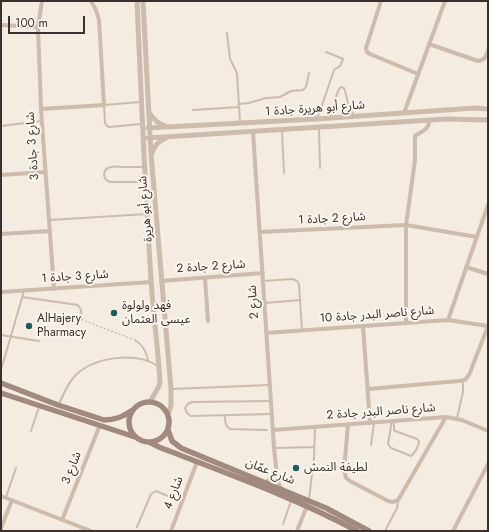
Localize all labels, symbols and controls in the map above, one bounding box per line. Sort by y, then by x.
scale bar [10,8,87,34]
text: 100 m [15,14,48,32]
street label: شارع أبو هريرة جادة 1 [265,98,365,120]
street label: شارع 3 جادة 3 [23,111,43,181]
street label: شارع أبو هريرة [136,175,156,243]
street label: شارع 2 جادة 1 [298,210,366,228]
street label: شارع 2 جادة 2 [176,257,246,277]
street label: شارع 3 جادة 1 [41,267,109,287]
street label: شارع 2 [246,285,262,319]
place label: فهد ولولوة عيسى العثمان [122,299,190,327]
street label: شارع ناصر البدر جادة 10 [319,304,435,326]
marker: فهد ولولوة عيسى العثمان [109,308,119,318]
place label: AlHajery Pharmacy [37,312,86,340]
marker: AlHajery Pharmacy [24,321,34,331]
street label: شارع ناصر البدر جادة 2 [326,401,436,423]
street label: شارع 3 [59,450,85,486]
street label: شارع عمّان [243,456,297,488]
place label: لطيفة النمش [304,461,368,475]
marker: لطيفة النمش [291,463,301,473]
street label: شارع 4 [161,475,187,511]

